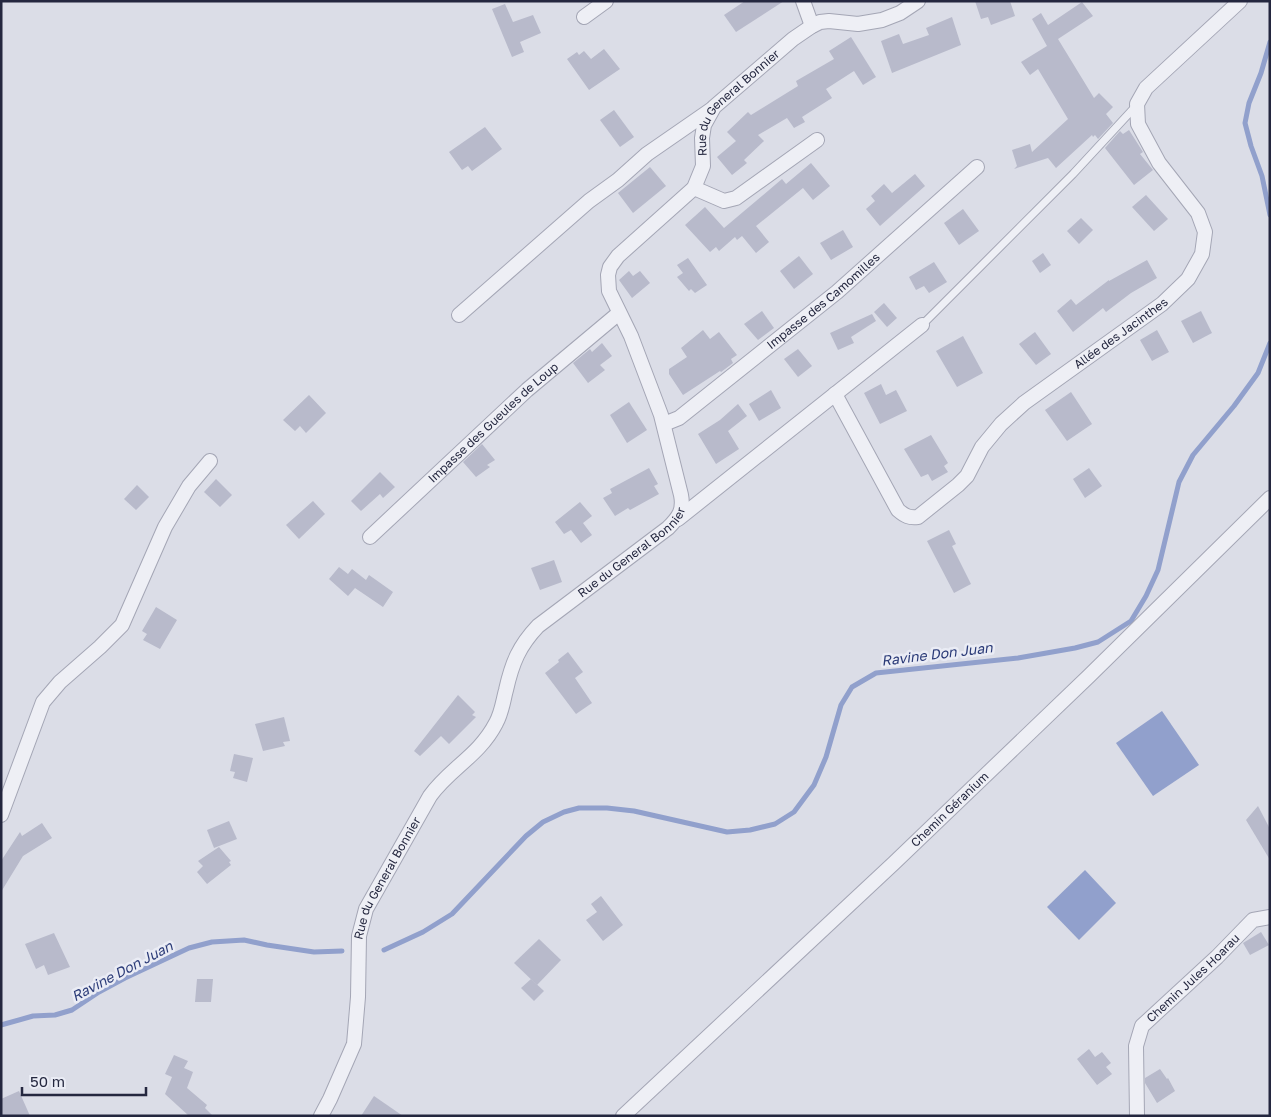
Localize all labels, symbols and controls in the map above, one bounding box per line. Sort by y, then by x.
street label: Rue du General Bonnier [694,46,782,156]
street label: Impasse des Camomilles [764,249,883,352]
street label: Allée des Jacinthes [1071,294,1171,372]
street label: Impasse des Gueules de Loup [425,359,561,486]
street label: Rue du General Bonnier [575,505,688,600]
water label: Ravine Don Juan [880,638,995,669]
street label: Chemin Géranium [907,768,991,850]
street label: Rue du General Bonnier [350,814,424,941]
street label: Chemin Jules Hoarau [1143,930,1243,1025]
water label: Ravine Don Juan [68,936,176,1004]
scale bar [22,1064,146,1096]
text: 50 m [30,1072,65,1090]

